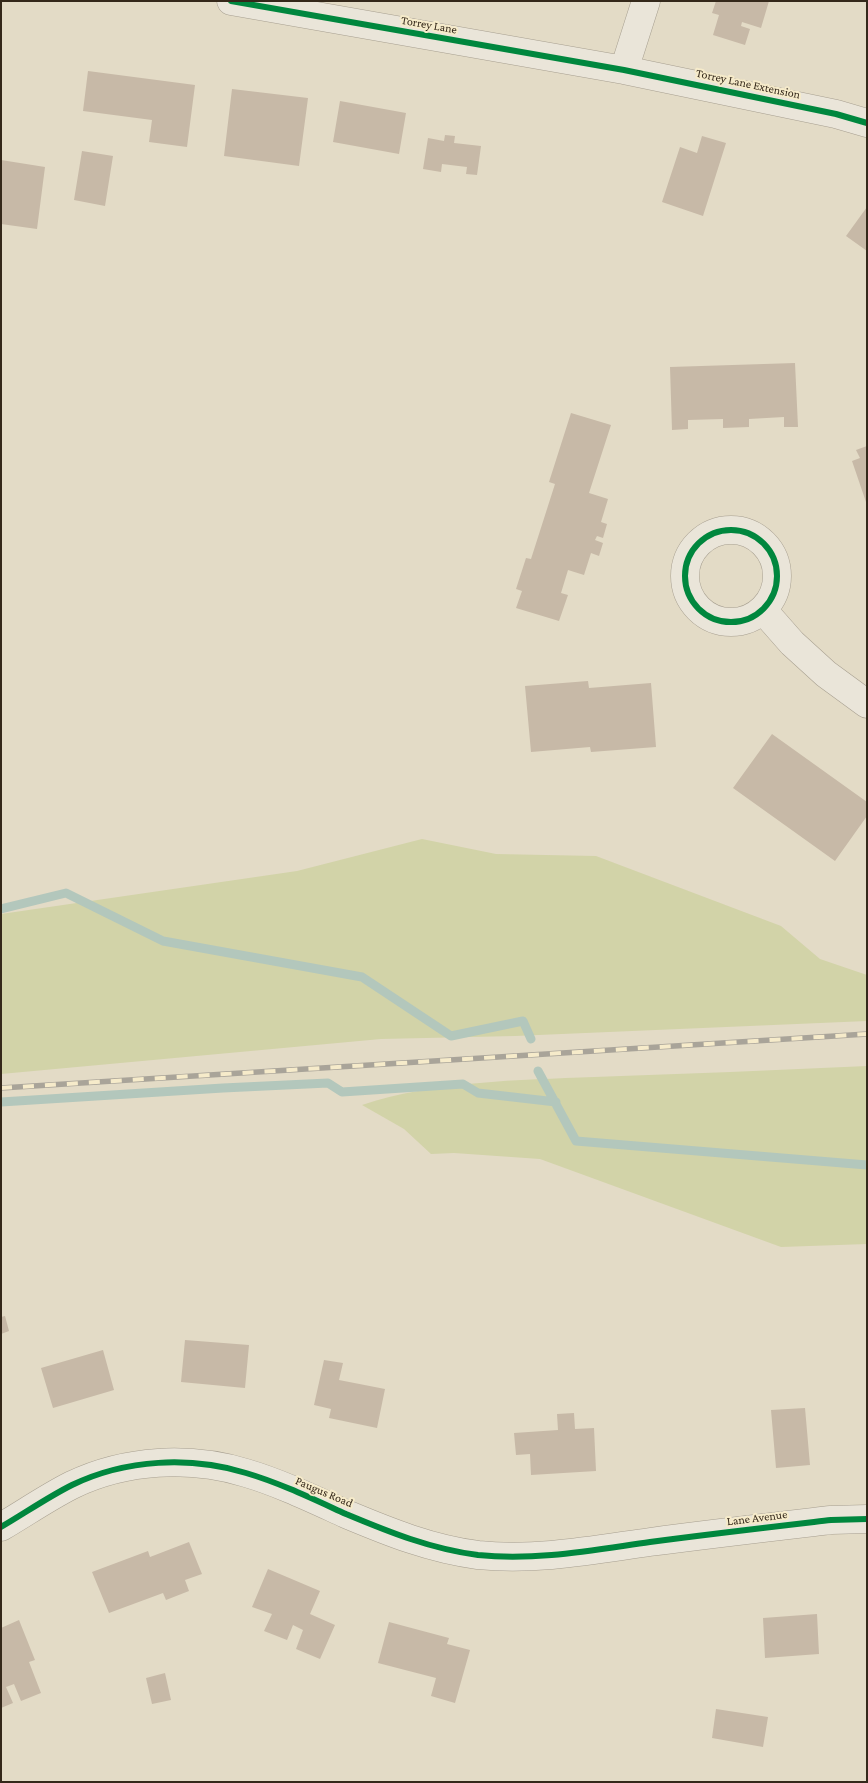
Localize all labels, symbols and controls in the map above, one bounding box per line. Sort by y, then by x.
street label: Torrey Lane [400,13,458,37]
street label: Torrey Lane Extension [694,66,802,102]
street label: Paugus Road [293,1473,355,1511]
street label: Lane Avenue [726,1507,788,1529]

